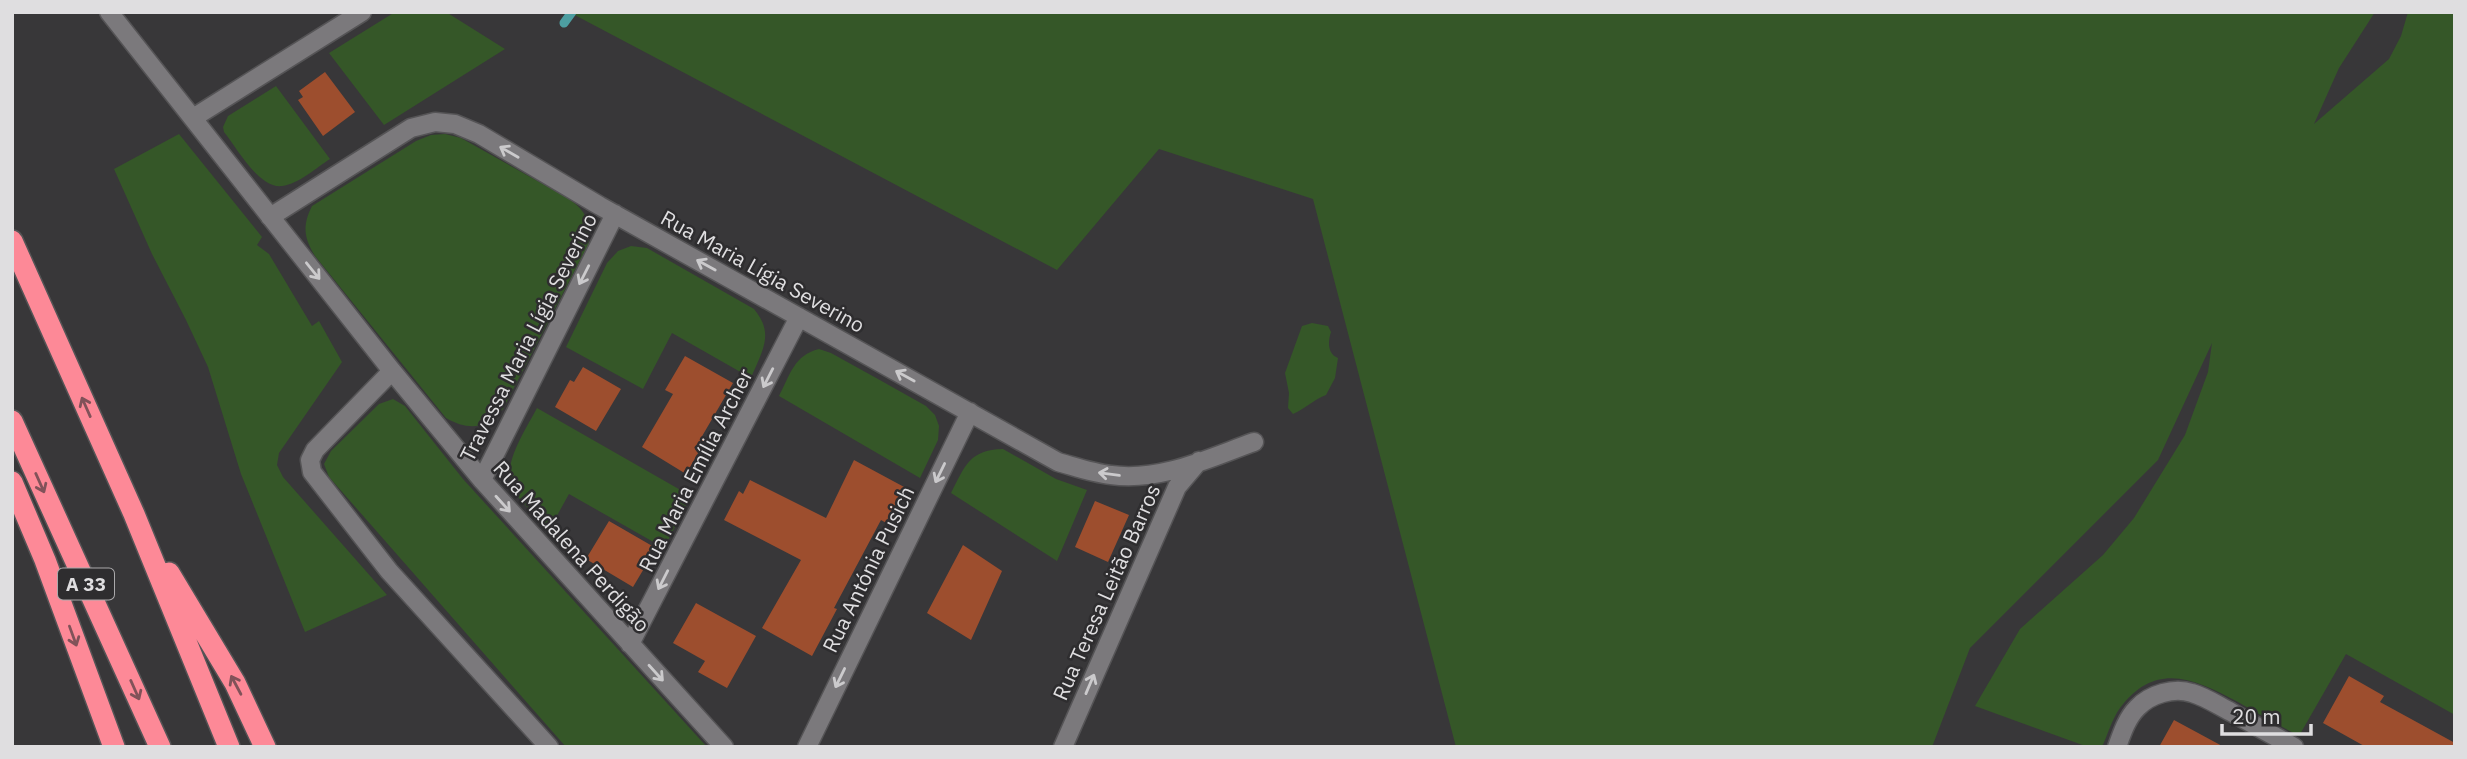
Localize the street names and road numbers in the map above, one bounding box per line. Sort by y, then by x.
street label: Rua Maria Lígia Severino [656,203,870,339]
street label: Travessa Maria Lígia Severino [453,208,603,466]
street label: Rua Maria Emília Archer [632,363,759,576]
street label: Rua Madalena Perdigão [488,454,656,638]
street label: Rua Teresa Leitão Barros [1046,479,1166,705]
street label: Rua Antónia Pusich [816,481,920,657]
road number: A 33 [58,568,114,600]

